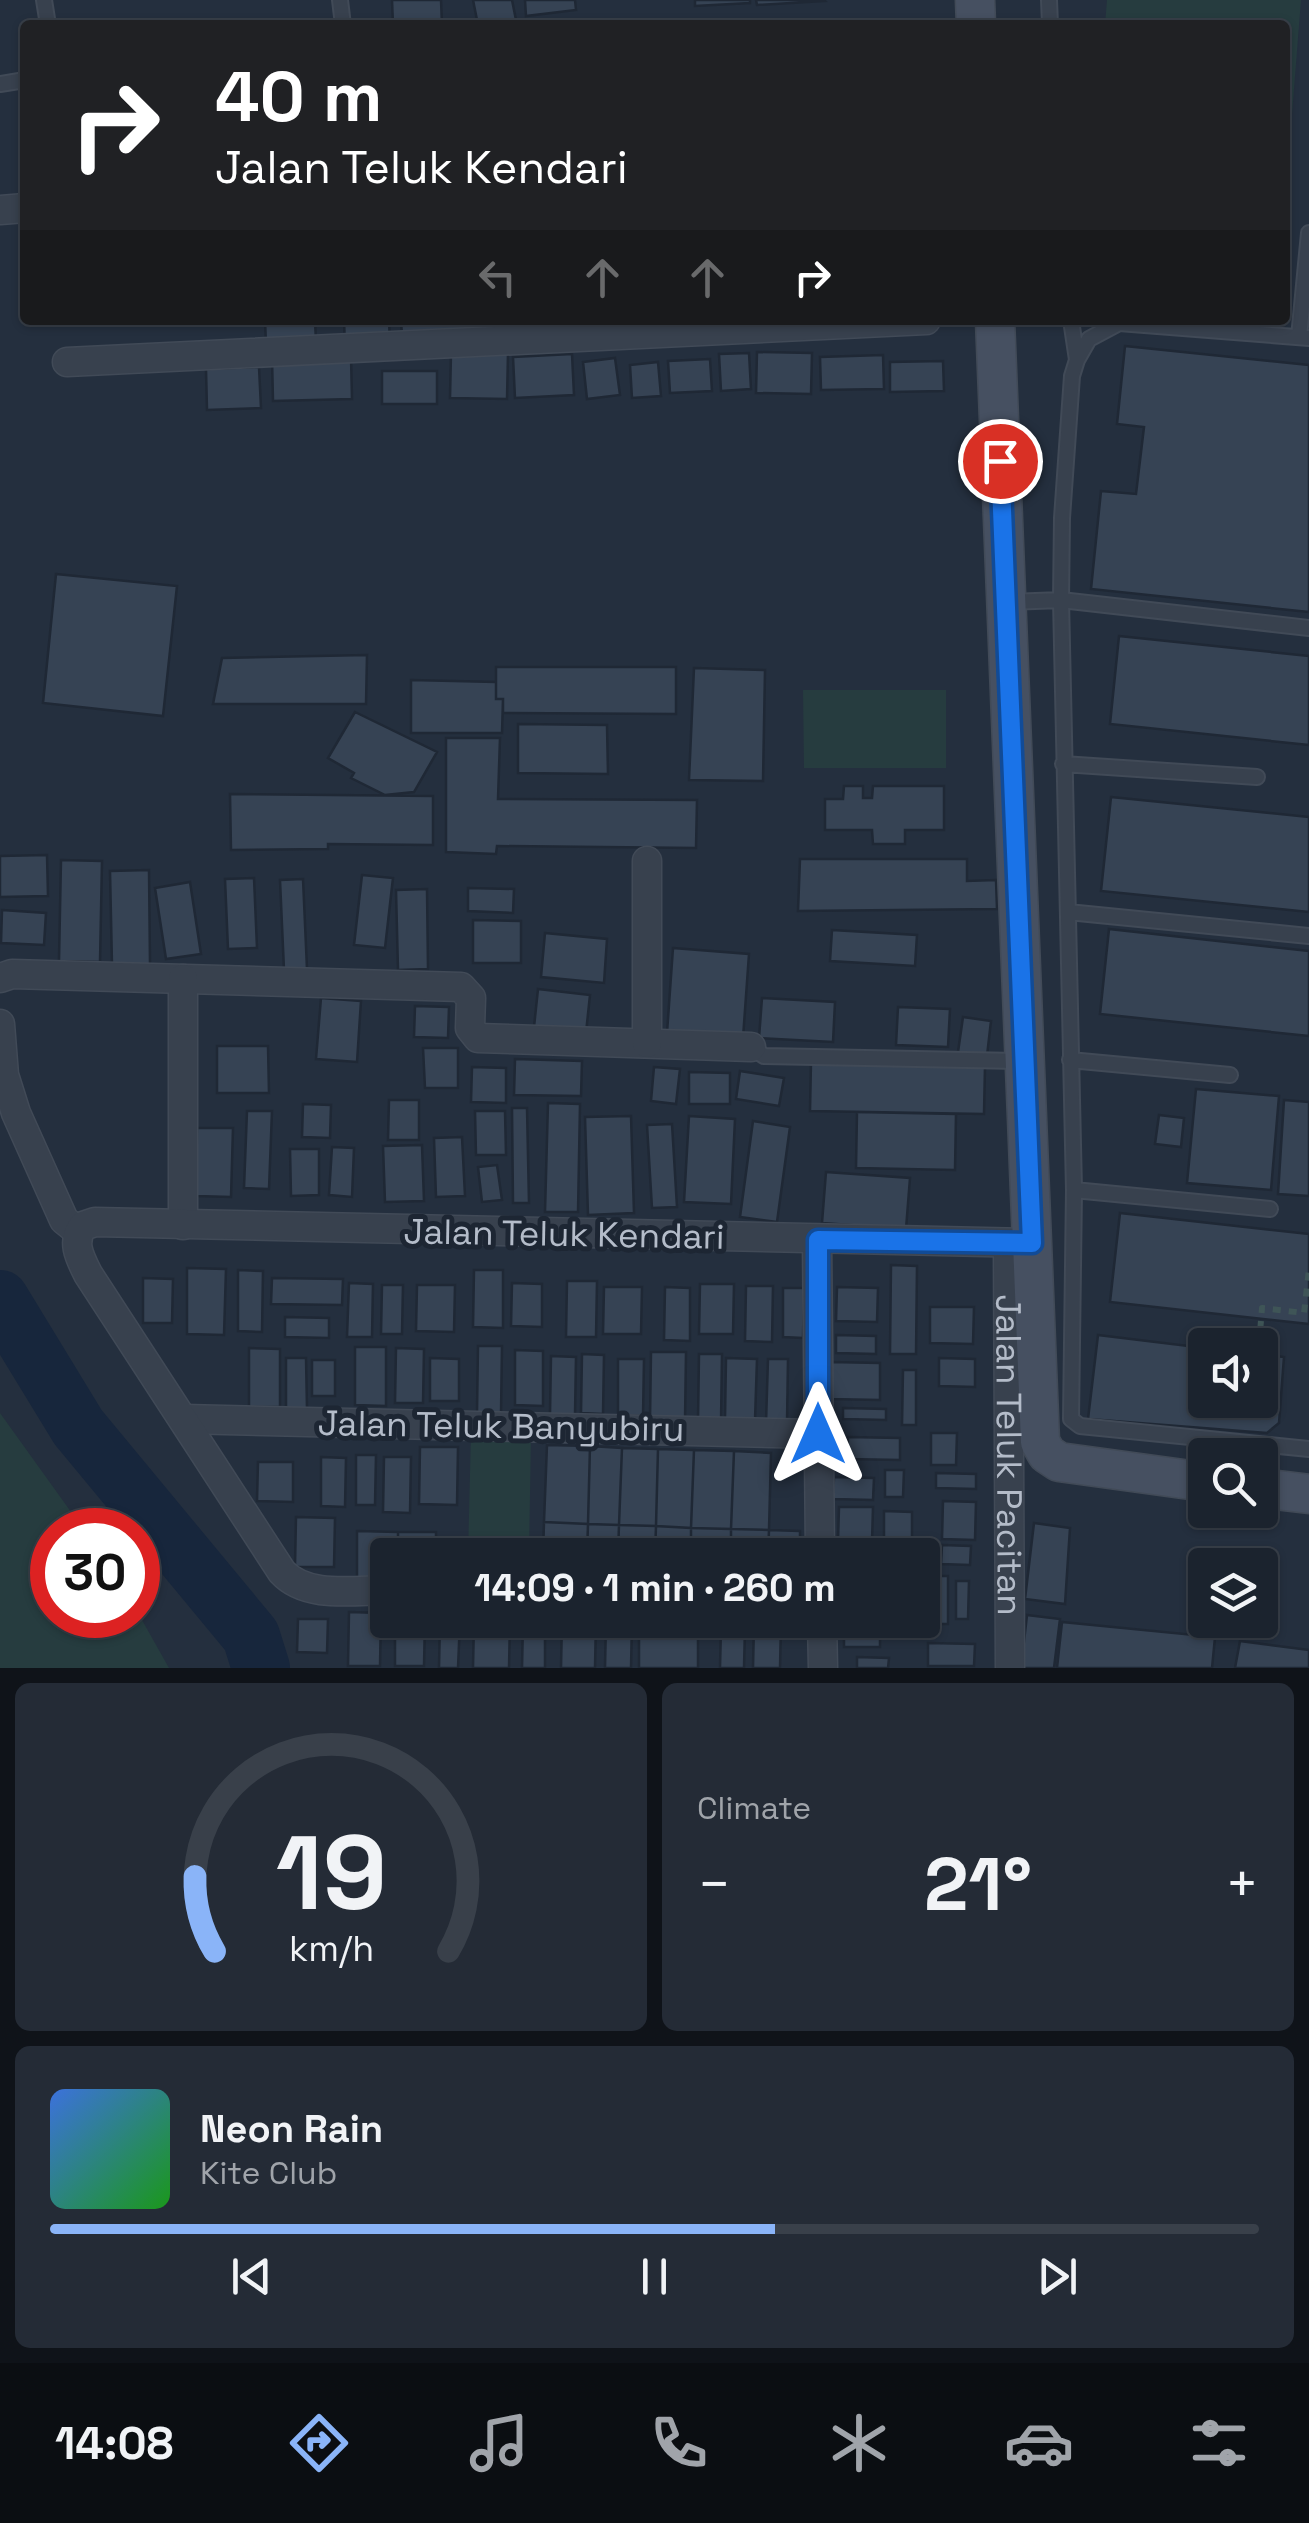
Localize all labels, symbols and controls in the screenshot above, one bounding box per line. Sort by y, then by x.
text: 40 m [215,52,382,141]
icon: right [50,60,180,190]
text: Jalan Teluk Kendari [215,139,628,196]
icon: left [470,250,525,305]
icon: ahead [575,250,630,305]
icon: ahead [680,250,735,305]
icon: right [785,250,840,305]
pin [958,419,1043,504]
icon: arrive [973,434,1028,489]
street label: Jalan Teluk Kendari [403,1209,725,1259]
street label: Jalan Teluk Pacitan [986,1294,1032,1616]
map controls [1188,1328,1278,1638]
button: sound [1188,1328,1278,1418]
position arrow [766,1382,870,1486]
street label: Jalan Teluk Banyubiru [317,1401,685,1451]
button: search [1188,1438,1278,1528]
speed limit sign: 30 [30,1508,160,1638]
button: layers [1188,1548,1278,1638]
text: 14:09 · 1 min · 260 m [474,1564,836,1612]
text: Climate [697,1788,811,1828]
text: 19 [275,1807,387,1939]
text: 21° [924,1836,1032,1932]
text: − [697,1849,731,1919]
text: + [1225,1849,1259,1919]
text: km/h [288,1926,374,1971]
text: Neon Rain [200,2105,383,2153]
text: Kite Club [200,2153,337,2193]
icon: previous [224,2249,279,2304]
icon: pause [627,2249,682,2304]
icon: next [1030,2249,1085,2304]
icon: directions [284,2408,354,2478]
icon: music [464,2408,534,2478]
icon: phone [644,2408,714,2478]
icon: climate [824,2408,894,2478]
icon: car [1004,2408,1074,2478]
icon: filters [1184,2408,1254,2478]
text: 14:08 [55,2415,174,2472]

